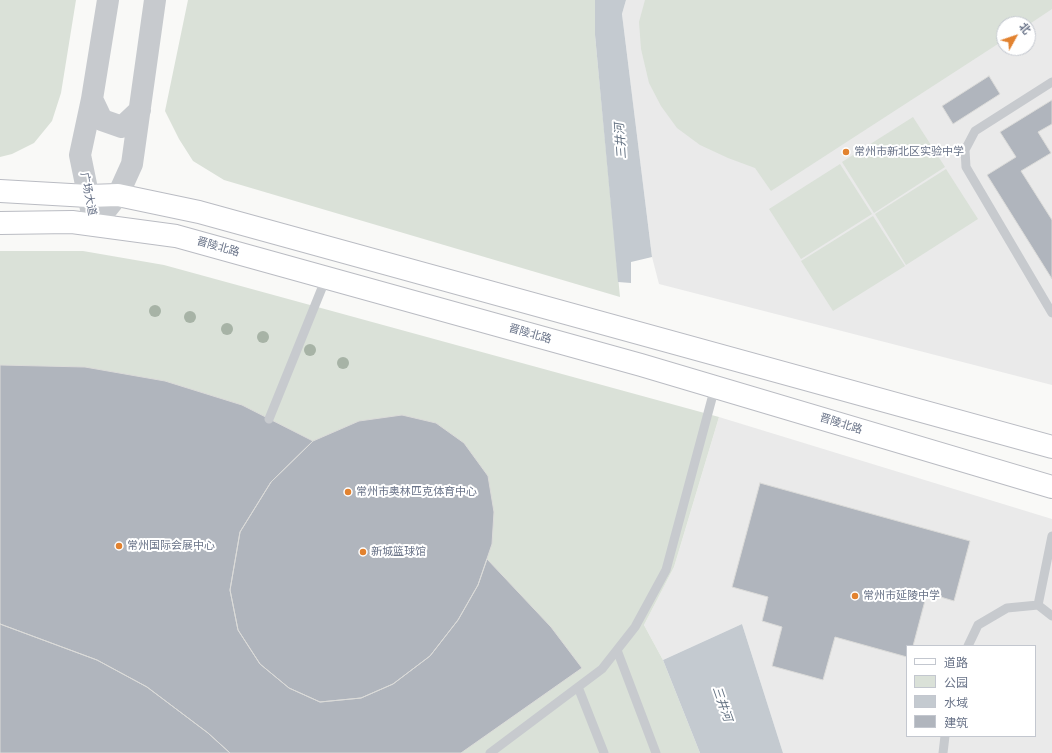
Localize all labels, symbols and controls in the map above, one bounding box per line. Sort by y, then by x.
north arrow [996,16,1036,56]
text: 北 [1016,20,1033,37]
water label: 三井河 [613,123,629,159]
place label: 常州市新北区实验中学 [854,145,964,159]
marker: 常州市新北区实验中学 [841,147,851,157]
street label: 广场大道 [77,171,99,217]
street label: 晋陵北路 [195,235,241,259]
street label: 晋陵北路 [507,322,553,346]
street label: 晋陵北路 [818,411,864,437]
place label: 常州市奥林匹克体育中心 [356,485,477,499]
marker: 常州市奥林匹克体育中心 [343,487,353,497]
place label: 常州国际会展中心 [127,539,215,553]
marker: 常州国际会展中心 [114,541,124,551]
place label: 新城篮球馆 [371,545,426,559]
marker: 新城篮球馆 [358,547,368,557]
place label: 常州市延陵中学 [863,589,940,603]
marker: 常州市延陵中学 [850,591,860,601]
legend [906,645,1036,737]
text: 道路 [944,656,968,670]
text: 公园 [944,676,968,690]
water label: 三井河 [709,685,735,723]
text: 水域 [944,696,968,710]
text: 建筑 [944,716,968,730]

